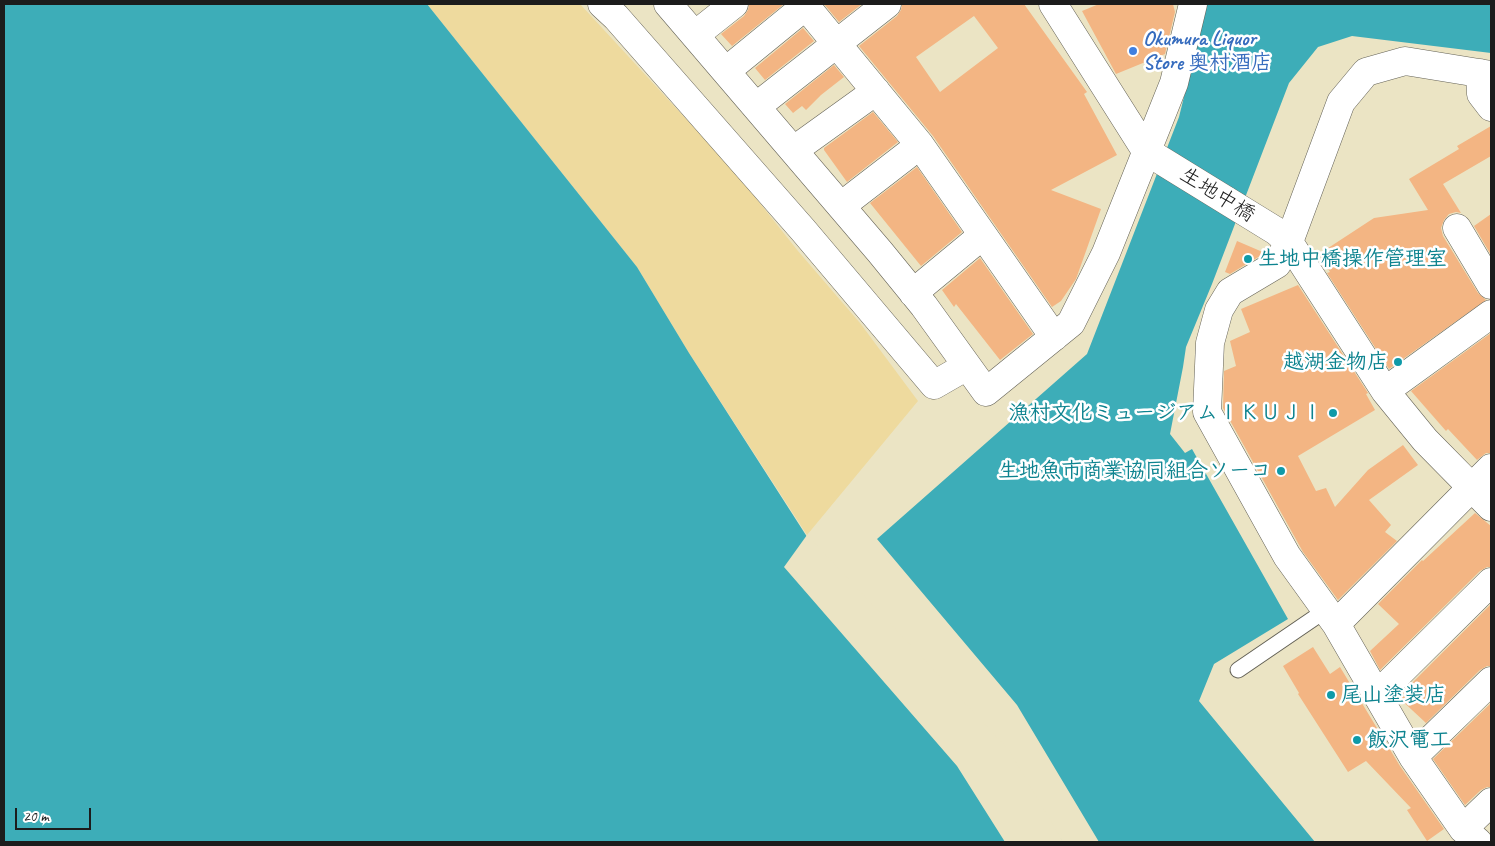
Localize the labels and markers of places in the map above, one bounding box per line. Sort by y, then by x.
place label: Okumura Liquor Store 奥村酒店 [1143,26,1272,76]
marker: Okumura Liquor Store 奥村酒店 [1127,45,1139,57]
place label: 生地中橋操作管理室 [1258,246,1447,272]
marker: 生地中橋操作管理室 [1242,253,1254,265]
place label: 越湖金物店 [1283,349,1388,375]
marker: 越湖金物店 [1392,356,1404,368]
place label: 漁村文化ミュージアムＩＫＵＪＩ [1008,400,1323,426]
marker: 漁村文化ミュージアムＩＫＵＪＩ [1327,407,1339,419]
place label: 生地魚市商業協同組合ソーコ [998,458,1271,484]
marker: 生地魚市商業協同組合ソーコ [1275,465,1287,477]
place label: 尾山塗装店 [1341,682,1446,708]
marker: 尾山塗装店 [1325,689,1337,701]
place label: 飯沢電工 [1367,727,1451,753]
marker: 飯沢電工 [1351,734,1363,746]

